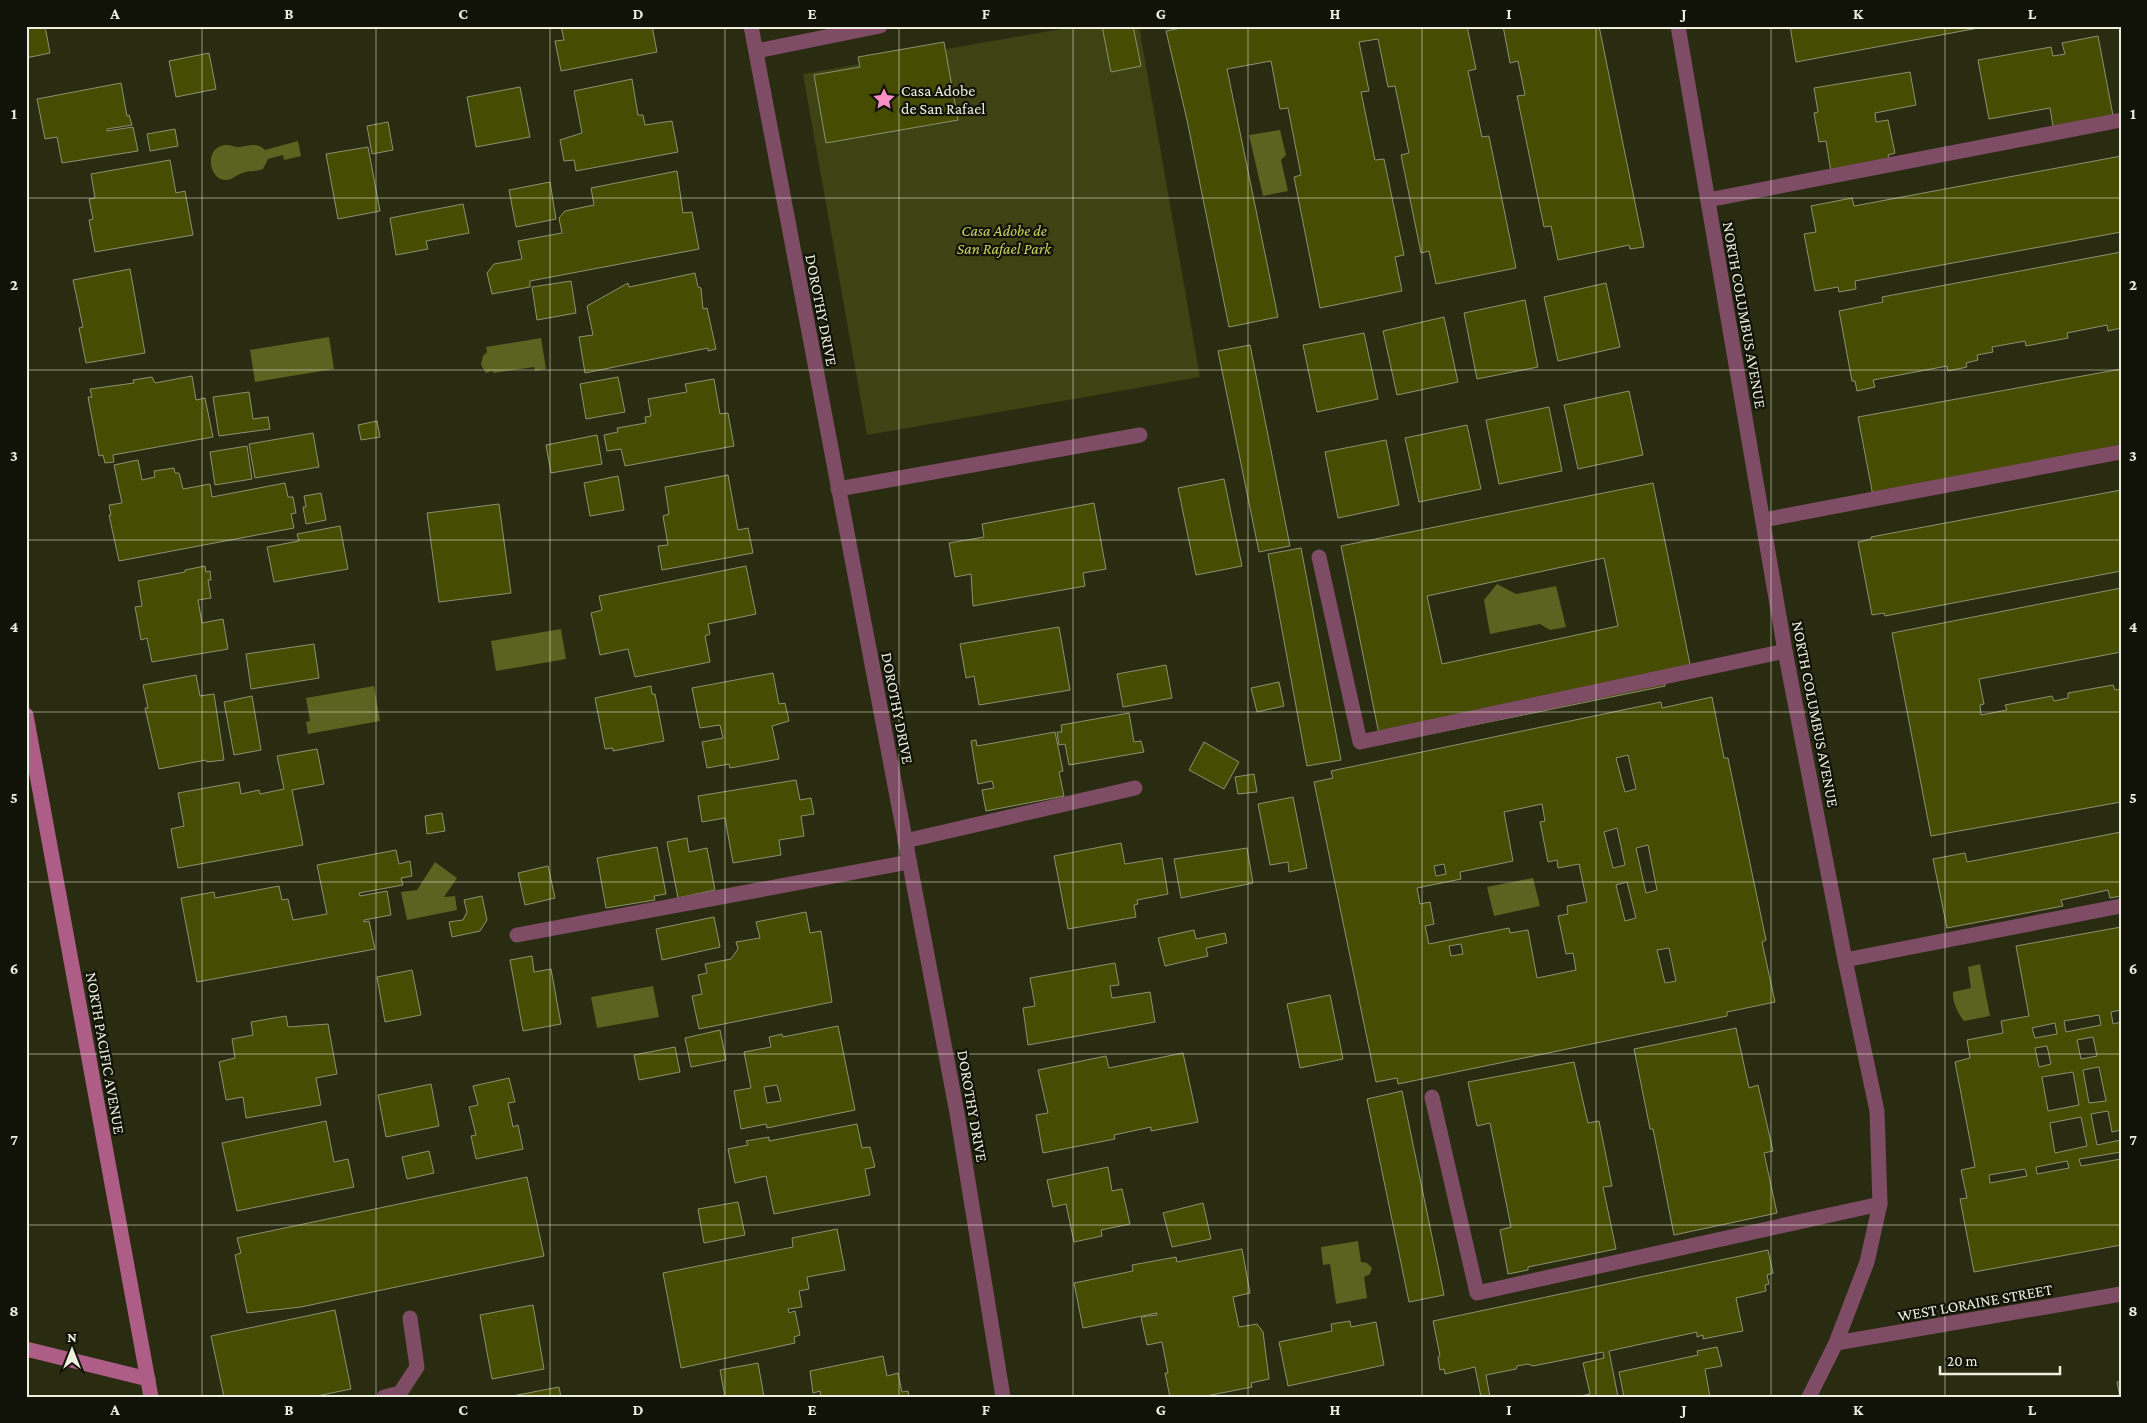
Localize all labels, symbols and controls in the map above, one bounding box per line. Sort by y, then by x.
text: A [109,5,120,22]
text: B [284,5,294,22]
text: C [458,5,468,22]
text: D [632,5,644,22]
text: E [807,5,817,22]
text: F [982,5,991,22]
text: G [1156,5,1166,22]
text: H [1330,5,1341,22]
text: I [1506,5,1512,22]
text: J [1679,5,1687,22]
text: K [1853,5,1864,22]
text: L [2028,5,2037,22]
place label: Casa Adobe de San Rafael [901,82,985,117]
place icon: Casa Adobe de San Rafael [871,86,897,112]
text: 1 [11,105,17,122]
text: 1 [2130,105,2136,122]
street label: NORTH COLUMBUS AVENUE [1720,220,1769,410]
park label: Casa Adobe de San Rafael Park [957,222,1052,258]
street label: DOROTHY DRIVE [802,253,841,368]
text: 2 [10,276,18,293]
text: 2 [2129,276,2137,293]
text: 3 [10,447,18,464]
text: 3 [2129,447,2137,464]
text: 4 [10,618,19,635]
text: 4 [2129,618,2138,635]
street label: NORTH COLUMBUS AVENUE [1789,620,1842,809]
street label: DOROTHY DRIVE [878,651,917,766]
text: 5 [10,789,18,806]
text: 5 [2129,789,2137,806]
text: 6 [10,960,18,977]
text: 6 [2129,960,2137,977]
street label: NORTH PACIFIC AVENUE [83,971,128,1136]
street label: DOROTHY DRIVE [954,1049,991,1164]
text: 7 [10,1131,18,1148]
text: 7 [2129,1131,2137,1148]
street label: WEST LORAINE STREET [1896,1280,2054,1324]
text: 8 [9,1302,19,1319]
text: 8 [2128,1302,2138,1319]
north arrow [48,1326,98,1376]
text: N [67,1329,77,1345]
scale bar [1940,1343,2060,1375]
text: 20 m [1947,1353,1978,1369]
text: A [109,1401,120,1418]
text: B [284,1401,294,1418]
text: C [458,1401,468,1418]
text: D [632,1401,644,1418]
text: E [807,1401,817,1418]
text: F [982,1401,991,1418]
text: G [1156,1401,1166,1418]
text: H [1330,1401,1341,1418]
text: I [1506,1401,1512,1418]
text: J [1679,1401,1687,1418]
text: K [1853,1401,1864,1418]
text: L [2028,1401,2037,1418]

